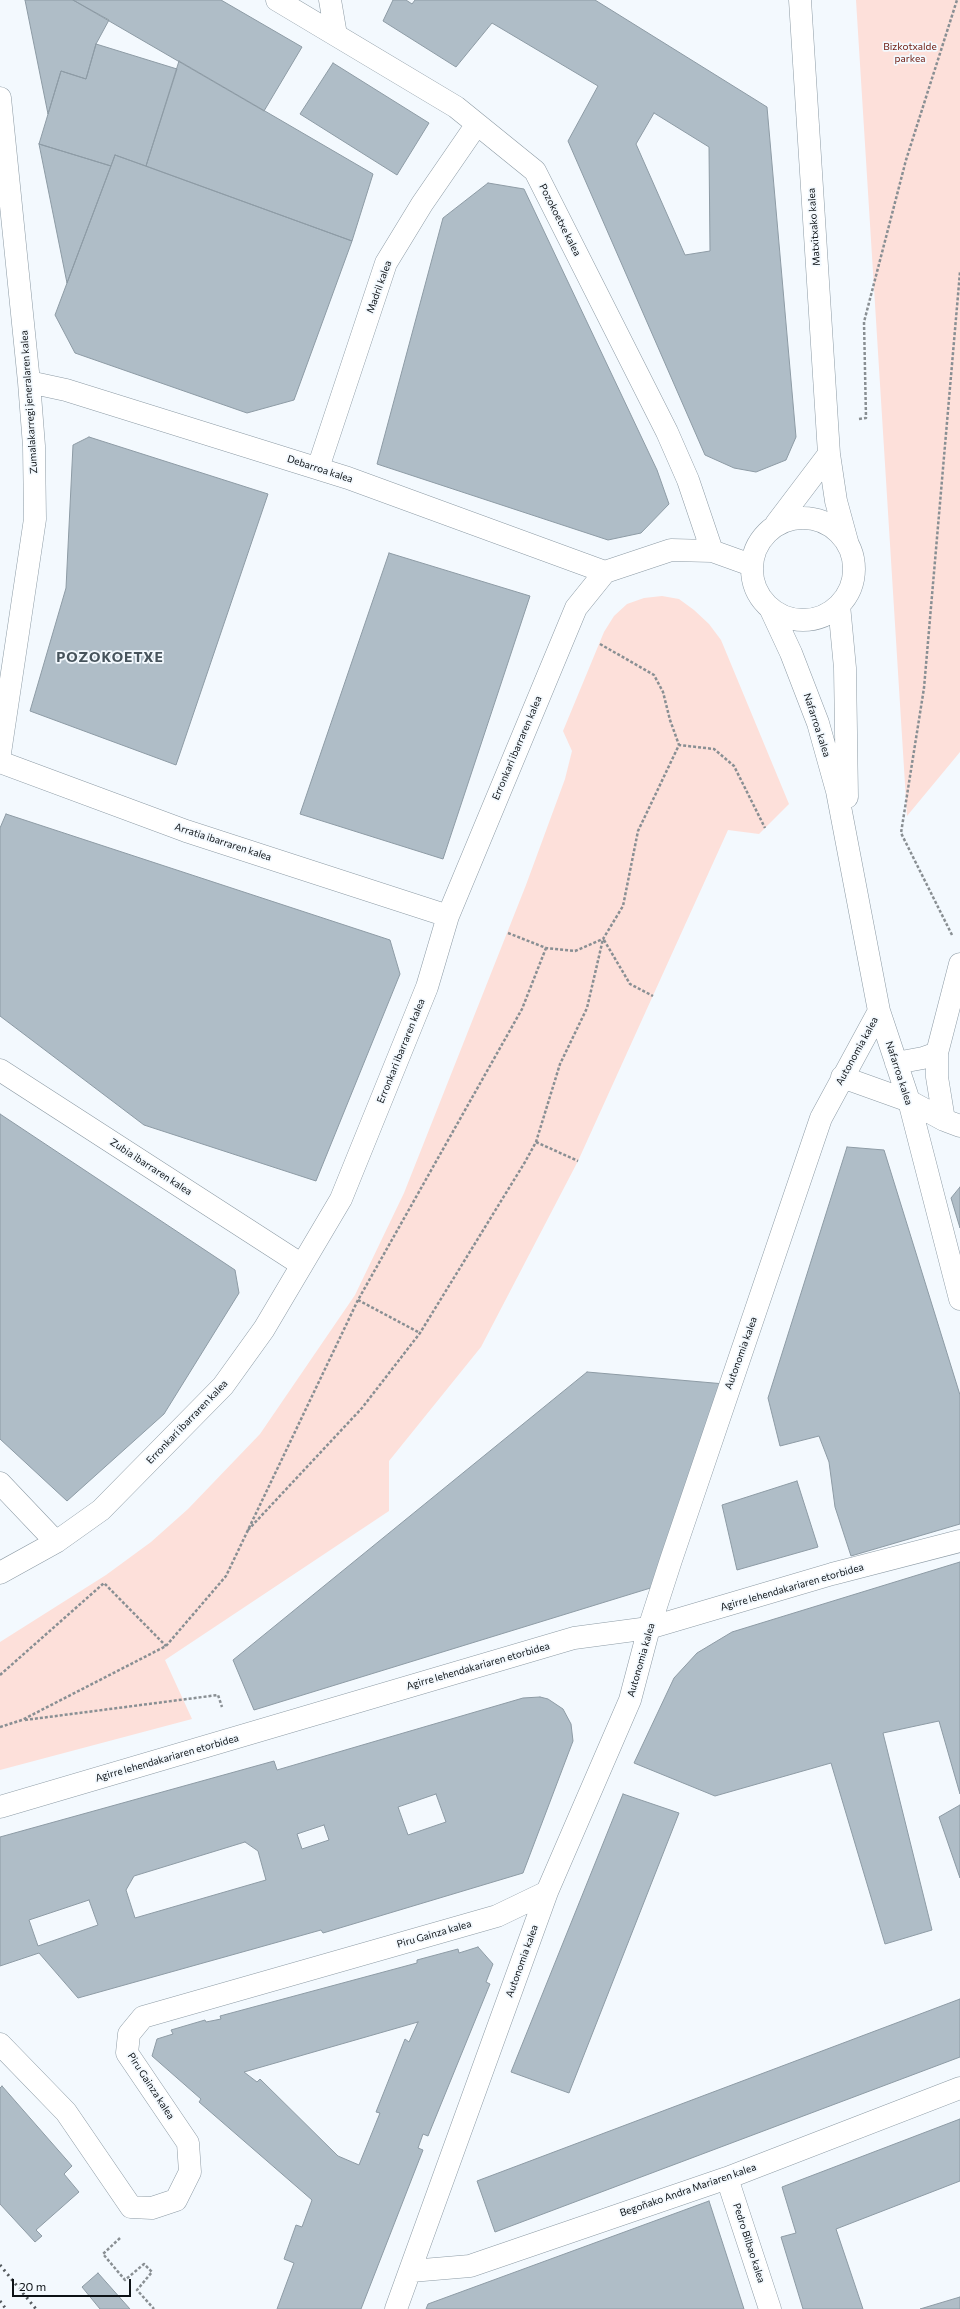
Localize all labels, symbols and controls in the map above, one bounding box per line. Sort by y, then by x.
park label: Bizkotxalde parkea [883,41,937,64]
street label: Pozokoetxe kalea [537,182,583,258]
street label: Matxitxako kalea [805,188,823,266]
street label: Madril kalea [364,259,394,315]
street label: Zumalakarregi jeneralaren kalea [18,330,40,474]
street label: Debarroa kalea [286,453,354,485]
district label: POZOKOETXE [56,649,164,665]
street label: Nafarroa kalea [801,692,833,758]
street label: Erronkari ibarraren kalea [490,694,544,802]
street label: Arratia ibarraren kalea [173,821,273,863]
street label: Erronkari ibarraren kalea [374,997,428,1105]
street label: Autonomia kalea [833,1015,881,1087]
street label: Nafarroa kalea [883,1040,915,1106]
street label: Zubia ibarraren kalea [108,1136,194,1198]
street label: Autonomia kalea [722,1315,760,1391]
street label: Erronkari ibarraren kalea [144,1378,230,1466]
street label: Agirre lehendakariaren etorbidea [719,1561,865,1613]
street label: Autonomia kalea [625,1622,657,1698]
street label: Agirre lehendakariaren etorbidea [405,1640,551,1692]
street label: Agirre lehendakariaren etorbidea [94,1732,240,1784]
street label: Piru Gainza kalea [395,1918,473,1950]
street label: Autonomia kalea [503,1923,541,1999]
street label: Piru Gainza kalea [125,2050,177,2122]
street label: Begoñako Andra Mariaren kalea [618,2161,758,2219]
street label: Pedro Bilbao kalea [730,2202,768,2284]
scale bar [14,2271,133,2297]
text: 20 m [19,2279,46,2293]

